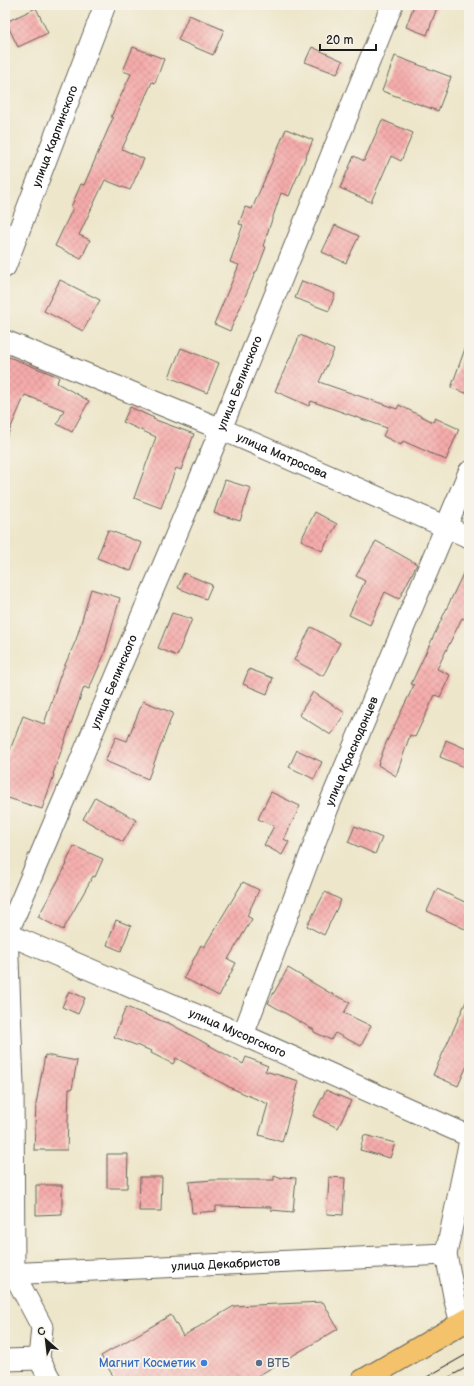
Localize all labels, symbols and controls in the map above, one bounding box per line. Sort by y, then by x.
scale bar [320,26,376,52]
text: 20 m [326,33,353,48]
street label: улица Карпинского [29,83,81,189]
street label: улица Белинского [214,334,265,433]
street label: улица Матросова [234,429,330,482]
street label: улица Белинского [87,633,140,731]
street label: улица Краснодонцев [322,694,382,808]
street label: улица Мусоргского [187,1005,288,1061]
street label: улица Декабристов [171,1254,281,1274]
north arrow [26,1320,66,1360]
text: С [35,1324,48,1339]
place label: Магнит Косметик [99,1356,197,1371]
place label: ВТБ [267,1356,291,1371]
marker: Магнит Косметик [199,1358,209,1368]
marker: ВТБ [254,1358,264,1368]

